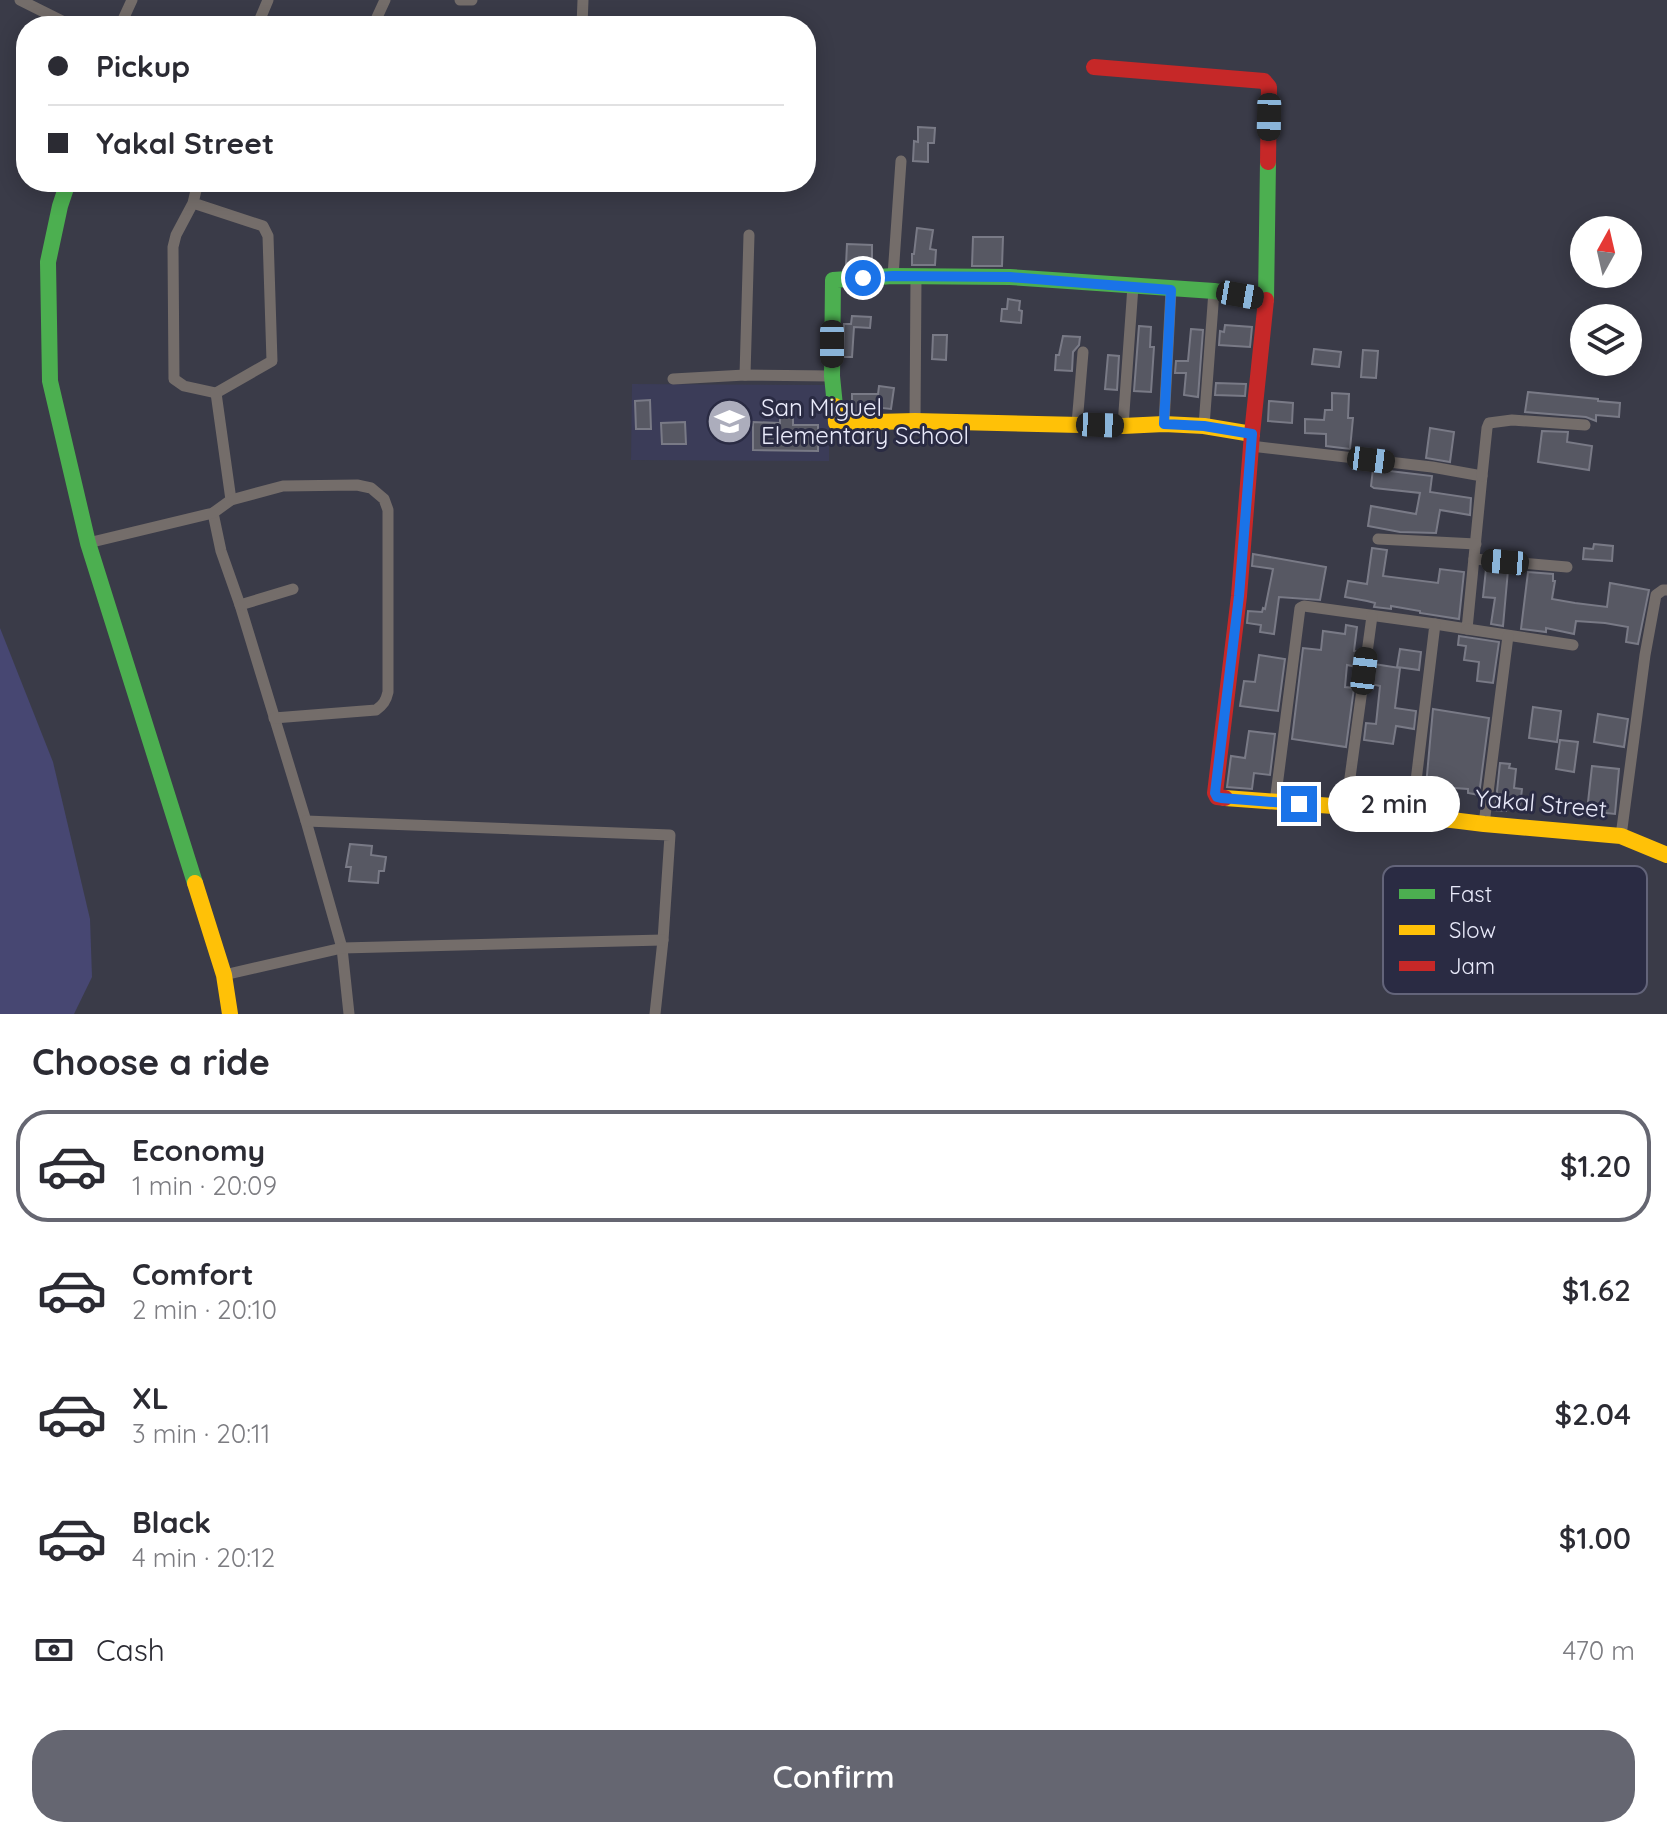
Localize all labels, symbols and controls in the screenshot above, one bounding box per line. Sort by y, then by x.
text: Pickup [96,47,190,85]
car [1257,93,1281,141]
text: Yakal Street [96,124,274,162]
north arrow [1570,216,1642,288]
map controls [1570,216,1642,376]
route start [845,260,881,296]
car [1214,279,1266,311]
button: layers [1570,304,1642,376]
car [820,320,844,368]
place label: San Miguel Elementary School [761,392,969,450]
school or university icon: San Miguel Elementary School [706,398,754,446]
car [1076,412,1124,438]
car [1346,445,1396,475]
car [1480,548,1530,576]
car [1349,646,1379,696]
callout: 2 min [1327,776,1459,832]
street label: Yakal Street [1474,782,1608,824]
route end [1281,786,1317,822]
text: 2 min [1360,787,1428,820]
legend [1383,866,1647,994]
text: Fast [1449,880,1492,908]
text: Slow [1449,916,1496,944]
text: Jam [1449,952,1495,980]
text: Choose a ride [32,1039,270,1084]
icon: car [36,1130,108,1202]
text: Economy [132,1131,265,1169]
text: $1.20 [1560,1147,1631,1185]
text: 1 min · 20:09 [132,1169,277,1202]
icon: car [36,1254,108,1326]
text: Comfort [132,1255,253,1293]
text: $1.62 [1562,1271,1631,1309]
text: 2 min · 20:10 [132,1293,277,1326]
icon: car [36,1378,108,1450]
text: XL [132,1379,169,1417]
text: $2.04 [1554,1395,1631,1433]
text: 3 min · 20:11 [132,1417,270,1450]
icon: car [36,1502,108,1574]
text: Black [132,1503,211,1541]
text: $1.00 [1559,1519,1631,1557]
text: 4 min · 20:12 [132,1541,275,1574]
icon: cash [32,1628,76,1672]
text: Cash [96,1631,165,1669]
text: 470 m [1562,1634,1635,1667]
button: Confirm [32,1730,1635,1822]

